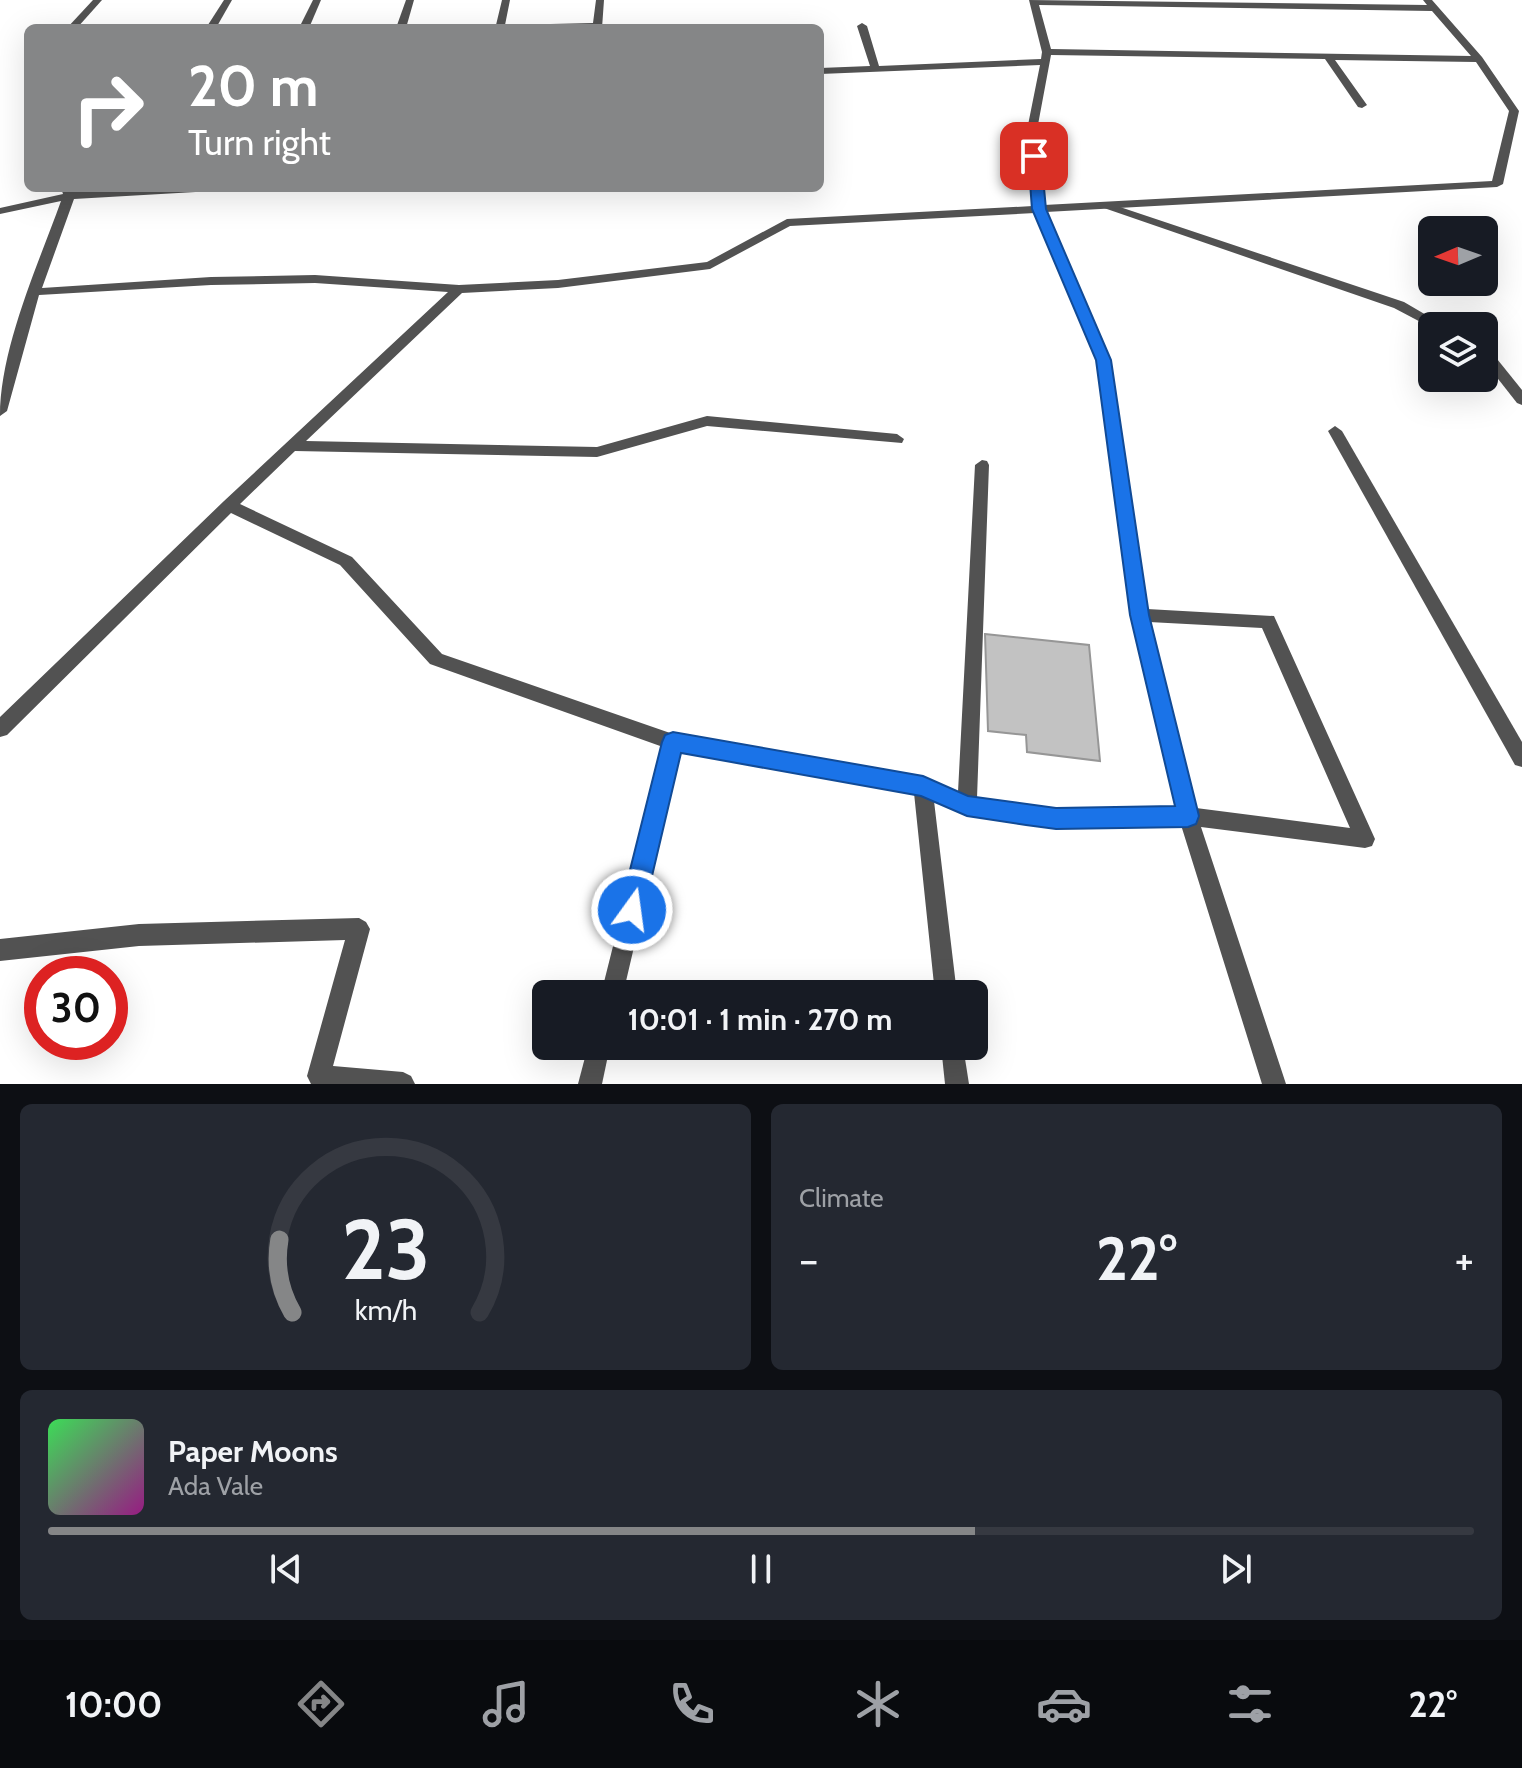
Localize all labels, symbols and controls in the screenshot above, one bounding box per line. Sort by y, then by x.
text: 20 m [188,52,318,120]
icon: right [56,56,160,160]
text: Turn right [188,120,331,164]
pin [1000,122,1068,190]
icon: arrive [1012,134,1056,178]
north arrow [1418,216,1498,296]
map controls [1418,216,1498,392]
button: layers [1418,312,1498,392]
position arrow [590,868,674,952]
speed limit sign: 30 [24,956,128,1060]
text: 10:01 · 1 min · 270 m [628,1001,892,1038]
text: Climate [799,1182,884,1214]
text: 23 [341,1199,430,1300]
text: 22° [1096,1222,1177,1295]
text: − [799,1233,818,1286]
text: + [1455,1233,1474,1286]
text: km/h [354,1292,417,1327]
text: Paper Moons [168,1433,338,1470]
text: Ada Vale [168,1470,263,1502]
icon: previous [264,1547,308,1591]
icon: pause [739,1547,783,1591]
icon: next [1214,1547,1258,1591]
icon: directions [293,1676,349,1732]
icon: music [478,1676,534,1732]
icon: phone [664,1676,720,1732]
icon: climate [850,1676,906,1732]
icon: car [1036,1676,1092,1732]
icon: filters [1222,1676,1278,1732]
text: 10:00 [65,1682,163,1726]
text: 22° [1408,1682,1457,1726]

